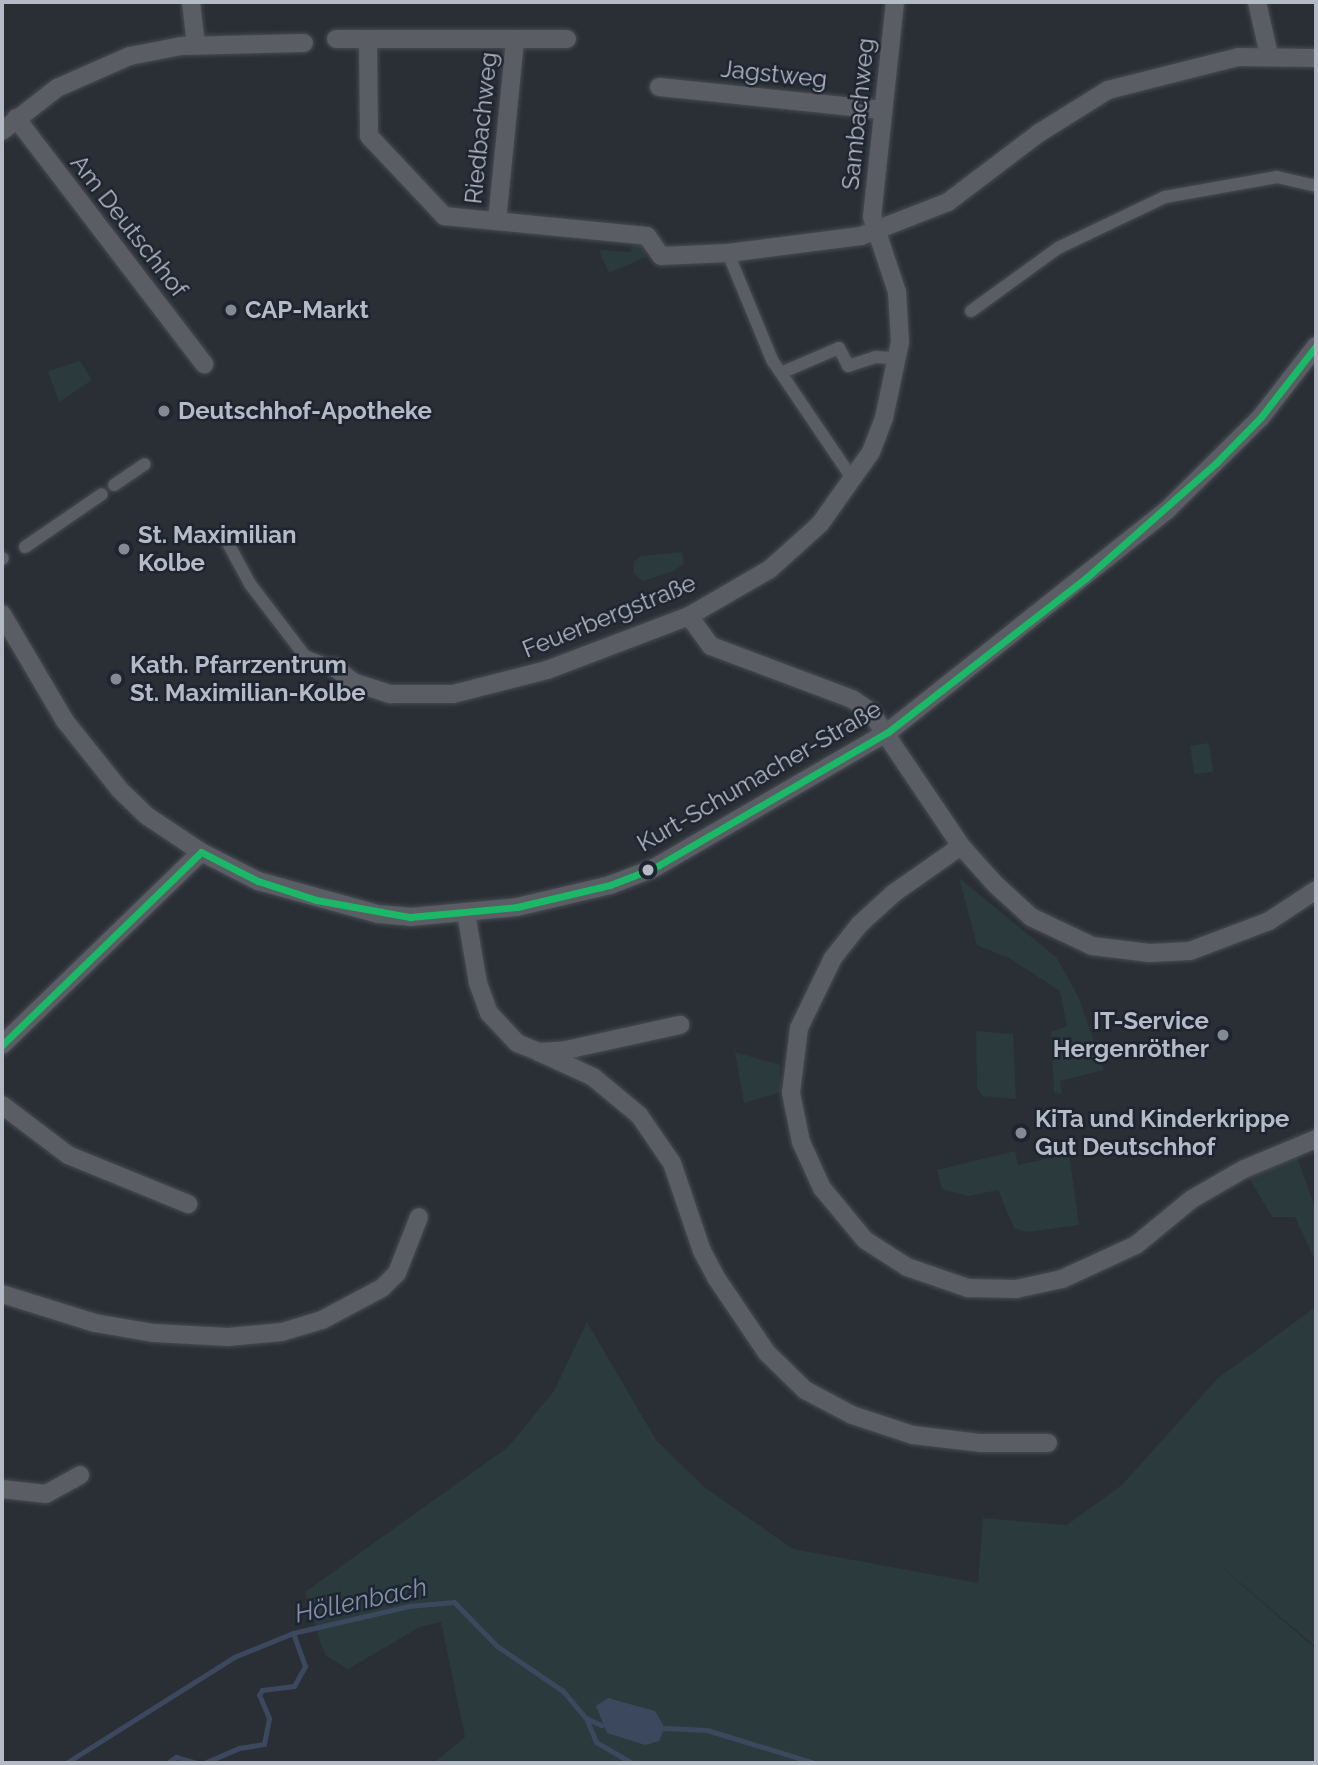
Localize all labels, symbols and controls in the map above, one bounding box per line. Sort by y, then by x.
street label: Sambachweg [836,37,880,191]
street label: Riedbachweg [459,51,503,205]
street label: Jagstweg [719,54,829,94]
street label: Am Deutschhof [64,149,194,303]
place label: CAP-Markt [245,296,369,324]
marker: CAP-Markt [223,302,239,318]
place label: Deutschhof-Apotheke [178,397,432,425]
marker: Deutschhof-Apotheke [156,403,172,419]
place label: St. Maximilian Kolbe [138,521,297,577]
marker: St. Maximilian Kolbe [116,541,132,557]
street label: Feuerbergstraße [518,568,700,664]
place label: Kath. Pfarrzentrum St. Maximilian-Kolbe [130,651,366,707]
marker: Kath. Pfarrzentrum St. Maximilian-Kolbe [108,671,124,687]
street label: Kurt-Schumacher-Straße [632,694,886,858]
unlabelled marker [641,863,655,877]
place label: IT-Service Hergenröther [1053,1007,1209,1063]
marker: IT-Service Hergenröther [1215,1027,1231,1043]
place label: KiTa und Kinderkrippe Gut Deutschhof [1035,1105,1290,1161]
marker: KiTa und Kinderkrippe Gut Deutschhof [1013,1125,1029,1141]
water label: Höllenbach [292,1572,430,1630]

